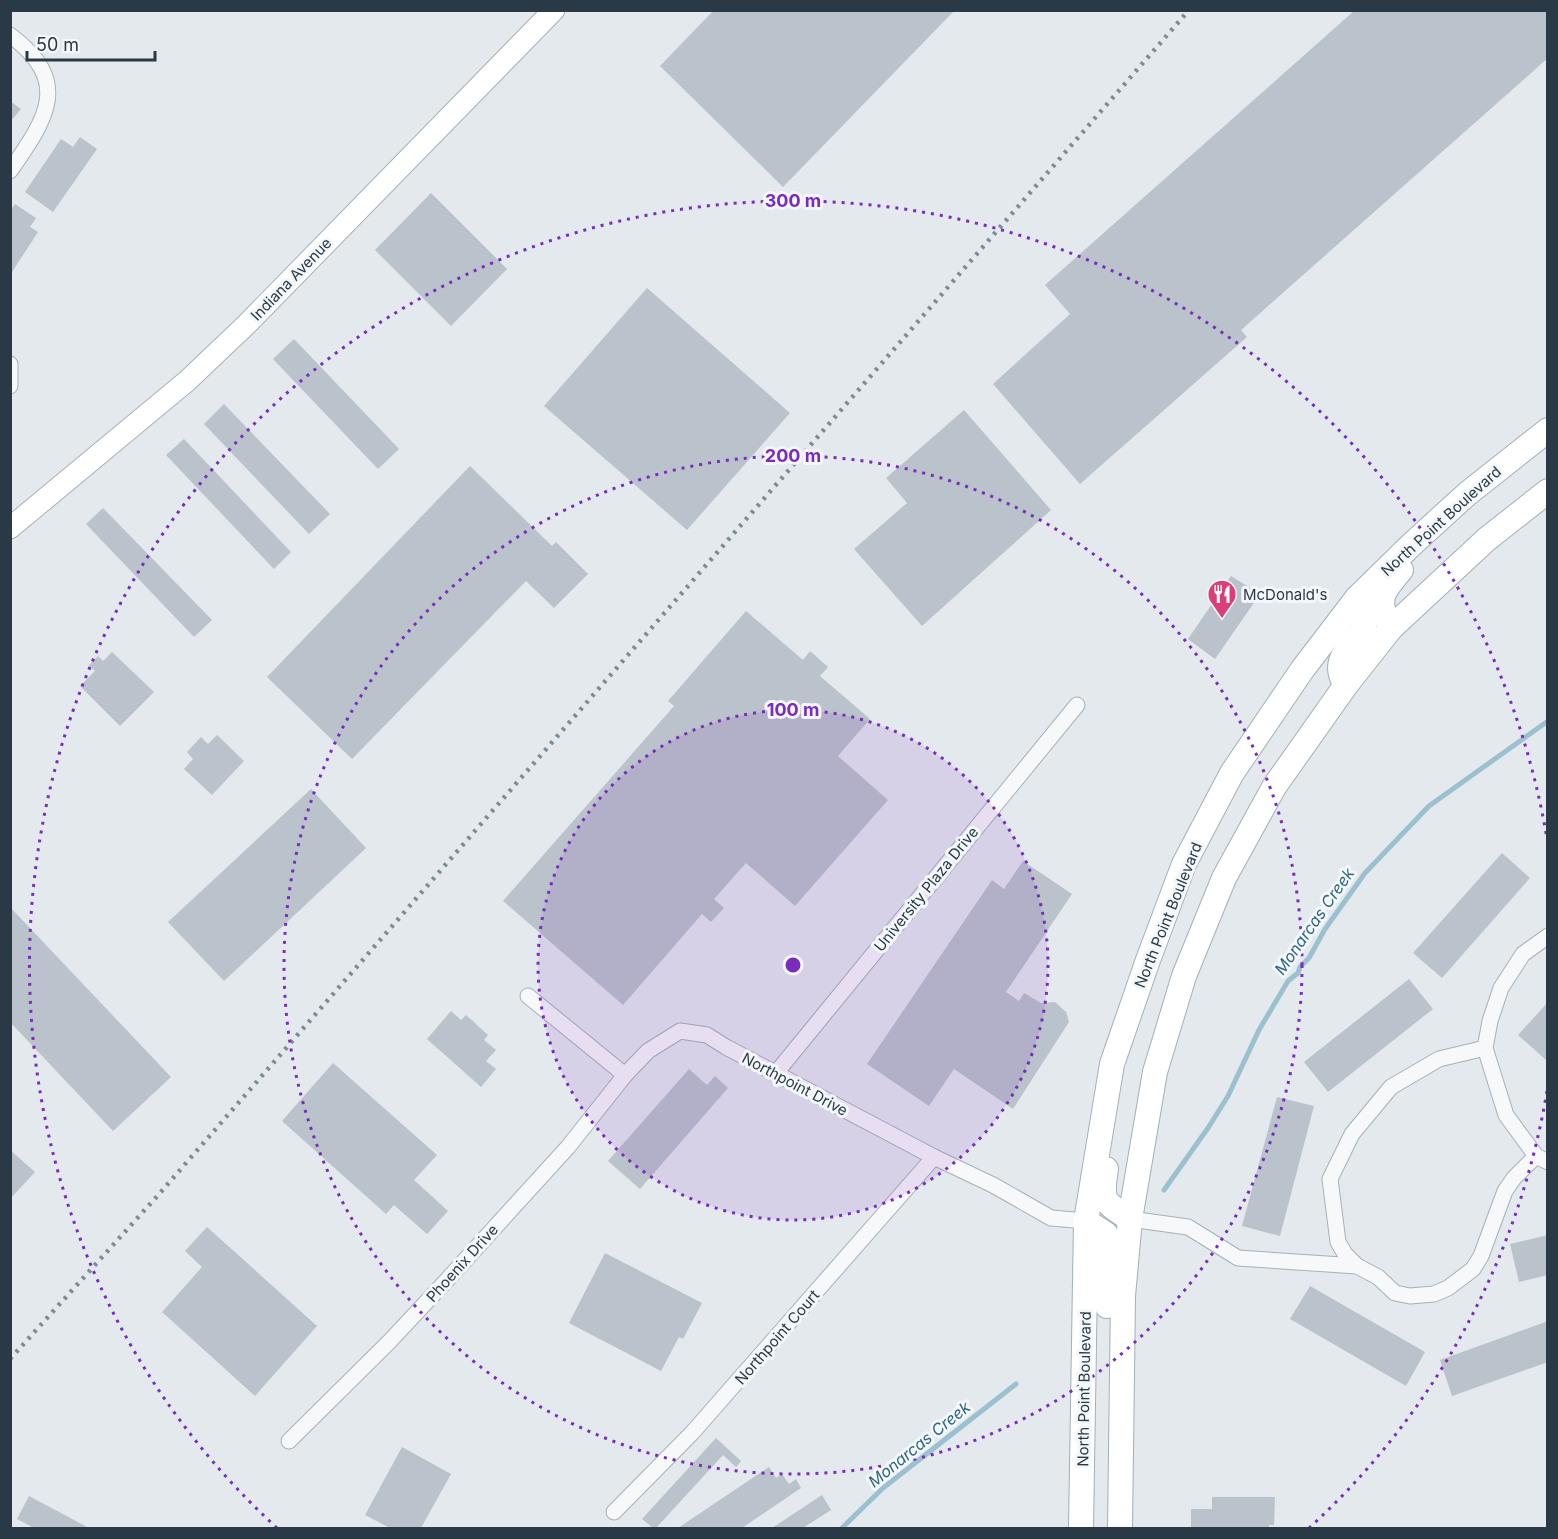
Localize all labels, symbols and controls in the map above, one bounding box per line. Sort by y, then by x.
scale bar [27,24,154,62]
text: 50 m [36,34,79,55]
text: 300 m [765,190,821,211]
street label: Indiana Avenue [247,233,335,325]
text: 200 m [765,445,821,466]
street label: North Point Boulevard [1377,462,1505,580]
restaurant icon: McDonald's [1206,578,1238,620]
place label: McDonald's [1243,585,1328,604]
text: 100 m [767,699,819,720]
street label: University Plaza Drive [870,823,982,955]
street label: North Point Boulevard [1130,839,1206,991]
water label: Monarcas Creek [1270,864,1358,978]
centre of rings [783,955,803,975]
street label: Northpoint Drive [739,1048,851,1120]
street label: Phoenix Drive [422,1220,502,1306]
street label: Northpoint Court [731,1286,823,1388]
street label: North Point Boulevard [1073,1311,1095,1467]
water label: Monarcas Creek [864,1397,974,1491]

